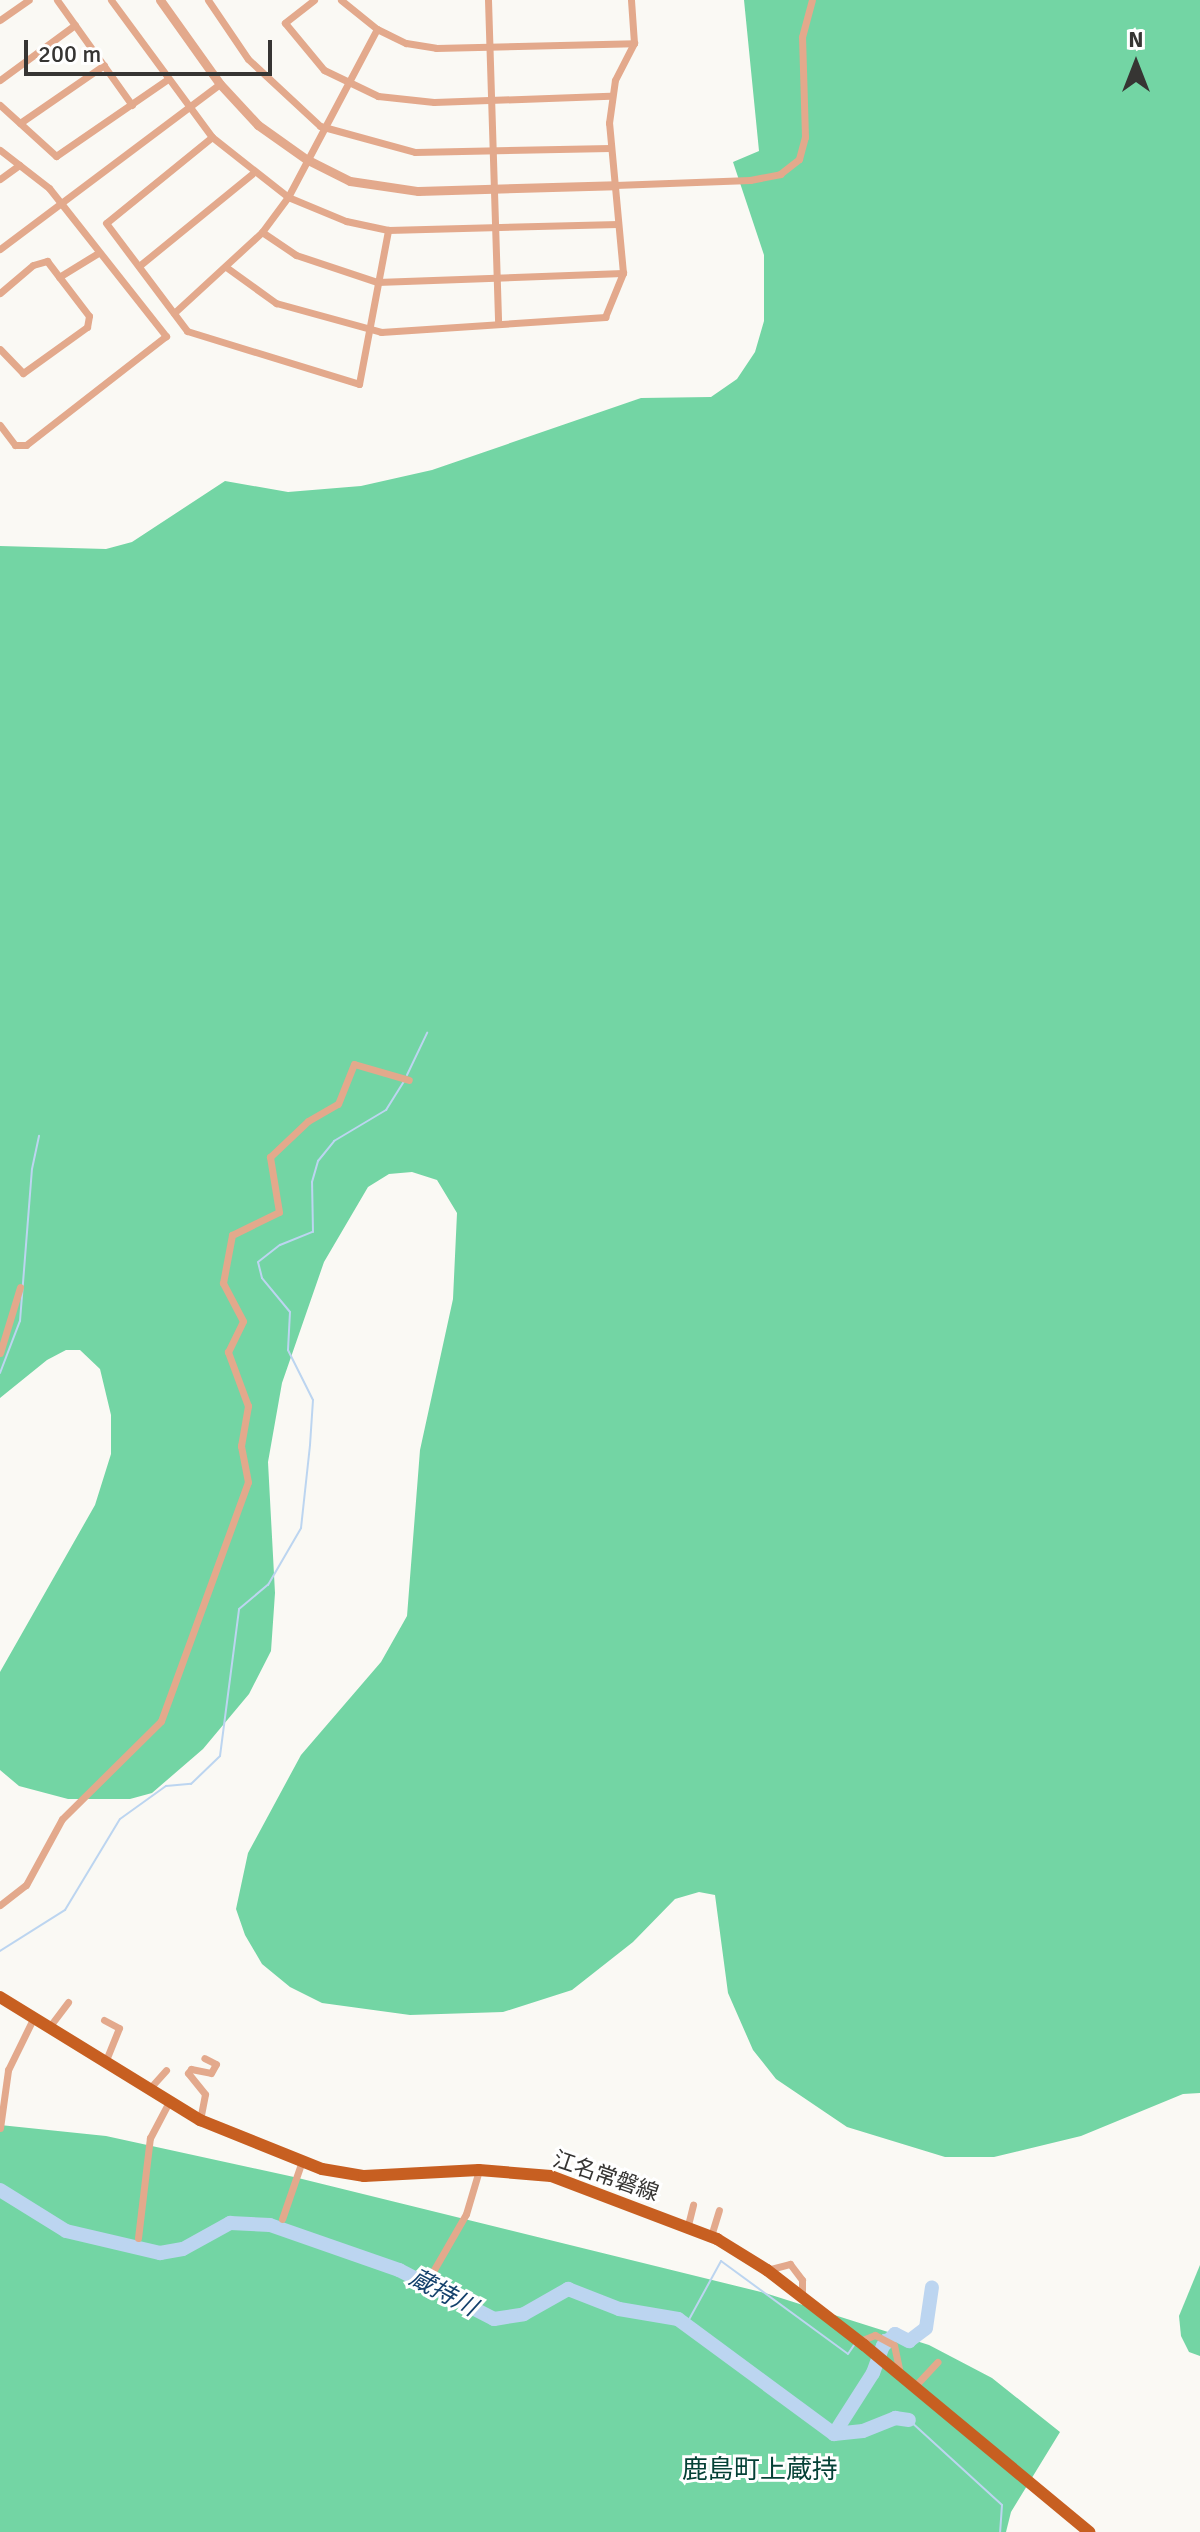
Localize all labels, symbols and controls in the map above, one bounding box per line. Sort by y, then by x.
scale bar [28,24,276,74]
north arrow [1096,24,1176,104]
text: N [1128,26,1144,53]
text: 200 m [38,39,101,69]
street label: 江名常磐線 [550,2146,662,2206]
water label: 蔵持川 [404,2263,482,2323]
district label: 鹿島町上蔵持 [682,2455,838,2487]

